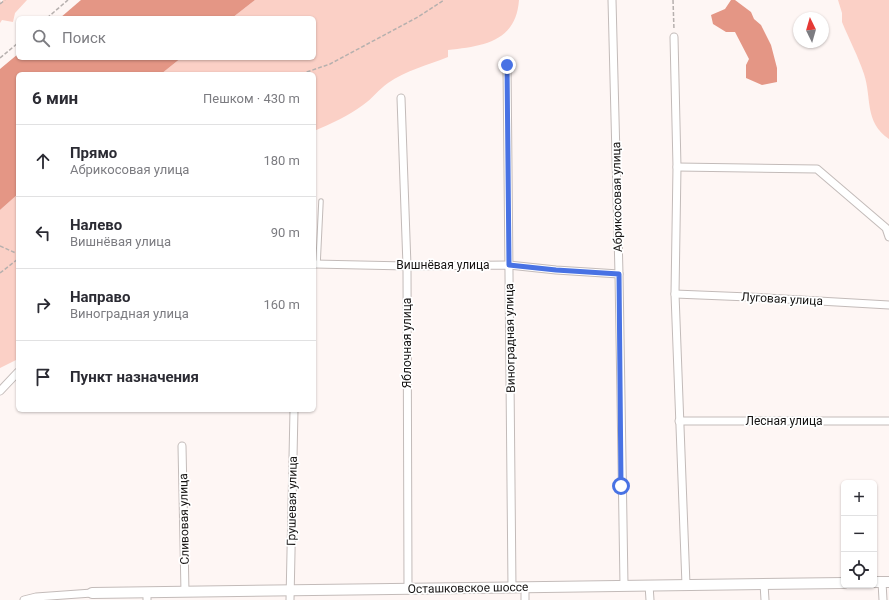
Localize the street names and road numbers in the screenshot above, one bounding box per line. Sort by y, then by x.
street label: Абрикосовая улица [609,142,625,252]
street label: Вишнёвая улица [396,258,490,272]
street label: Виноградная улица [502,283,518,393]
street label: Луговая улица [741,290,823,308]
street label: Яблочная улица [400,298,414,388]
street label: Лесная улица [745,414,823,428]
street label: Грушевая улица [284,456,300,546]
street label: Сливовая улица [176,473,192,565]
street label: Осташковское шоссе [407,580,529,596]

